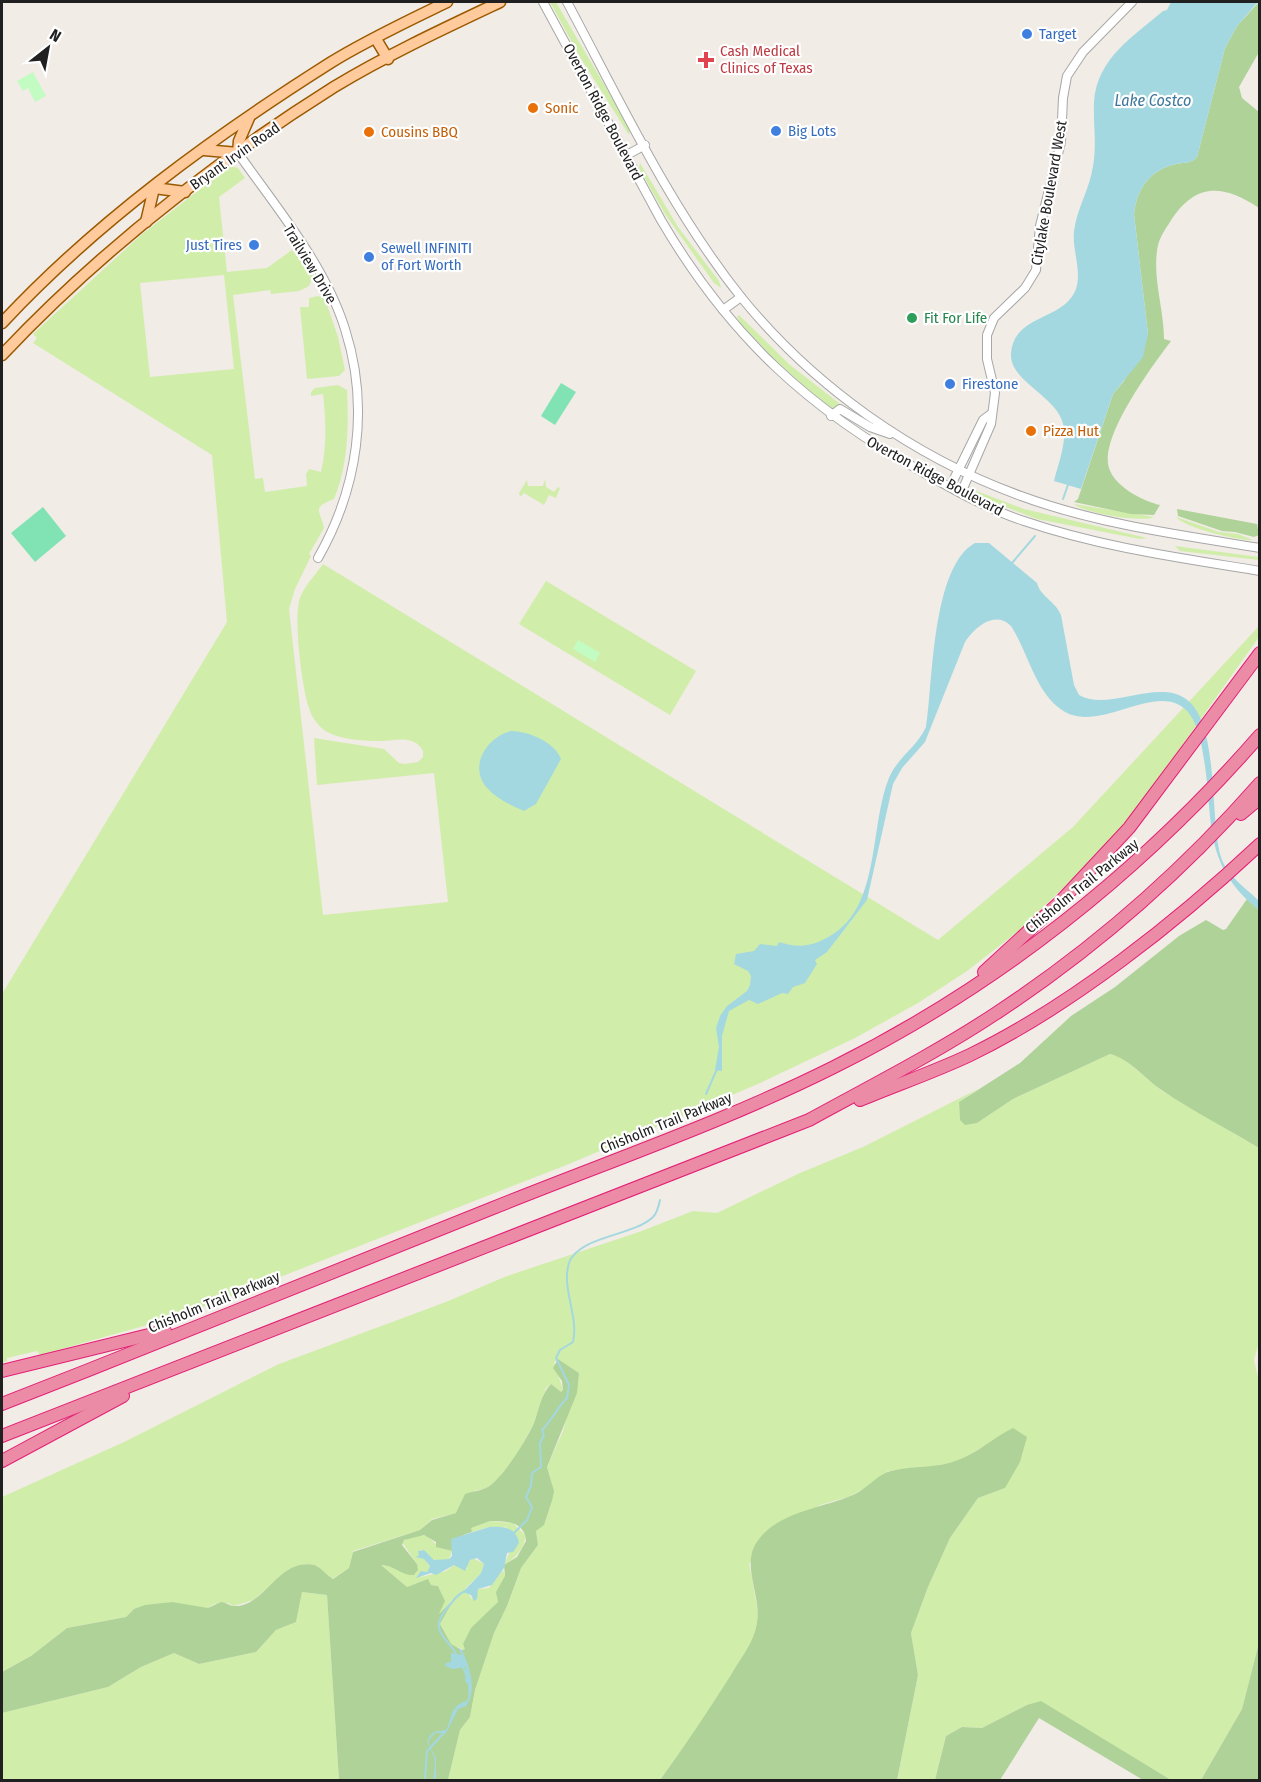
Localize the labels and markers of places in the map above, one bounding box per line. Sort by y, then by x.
place label: Target [1039,25,1077,43]
marker: Target [1020,27,1034,41]
place label: Cash Medical Clinics of Texas [720,42,813,77]
marker: Cash Medical Clinics of Texas [697,51,715,69]
place label: Sonic [545,99,579,117]
marker: Sonic [526,101,540,115]
place label: Big Lots [788,122,836,140]
place label: Cousins BBQ [381,123,458,141]
marker: Big Lots [769,124,783,138]
marker: Cousins BBQ [362,125,376,139]
place label: Just Tires [186,236,242,254]
marker: Just Tires [247,238,261,252]
place label: Sewell INFINITI of Fort Worth [381,239,472,274]
marker: Sewell INFINITI of Fort Worth [362,250,376,264]
place label: Fit For Life [924,309,987,327]
marker: Fit For Life [905,311,919,325]
place label: Firestone [962,375,1018,393]
marker: Firestone [943,377,957,391]
place label: Pizza Hut [1043,422,1099,440]
marker: Pizza Hut [1024,424,1038,438]

